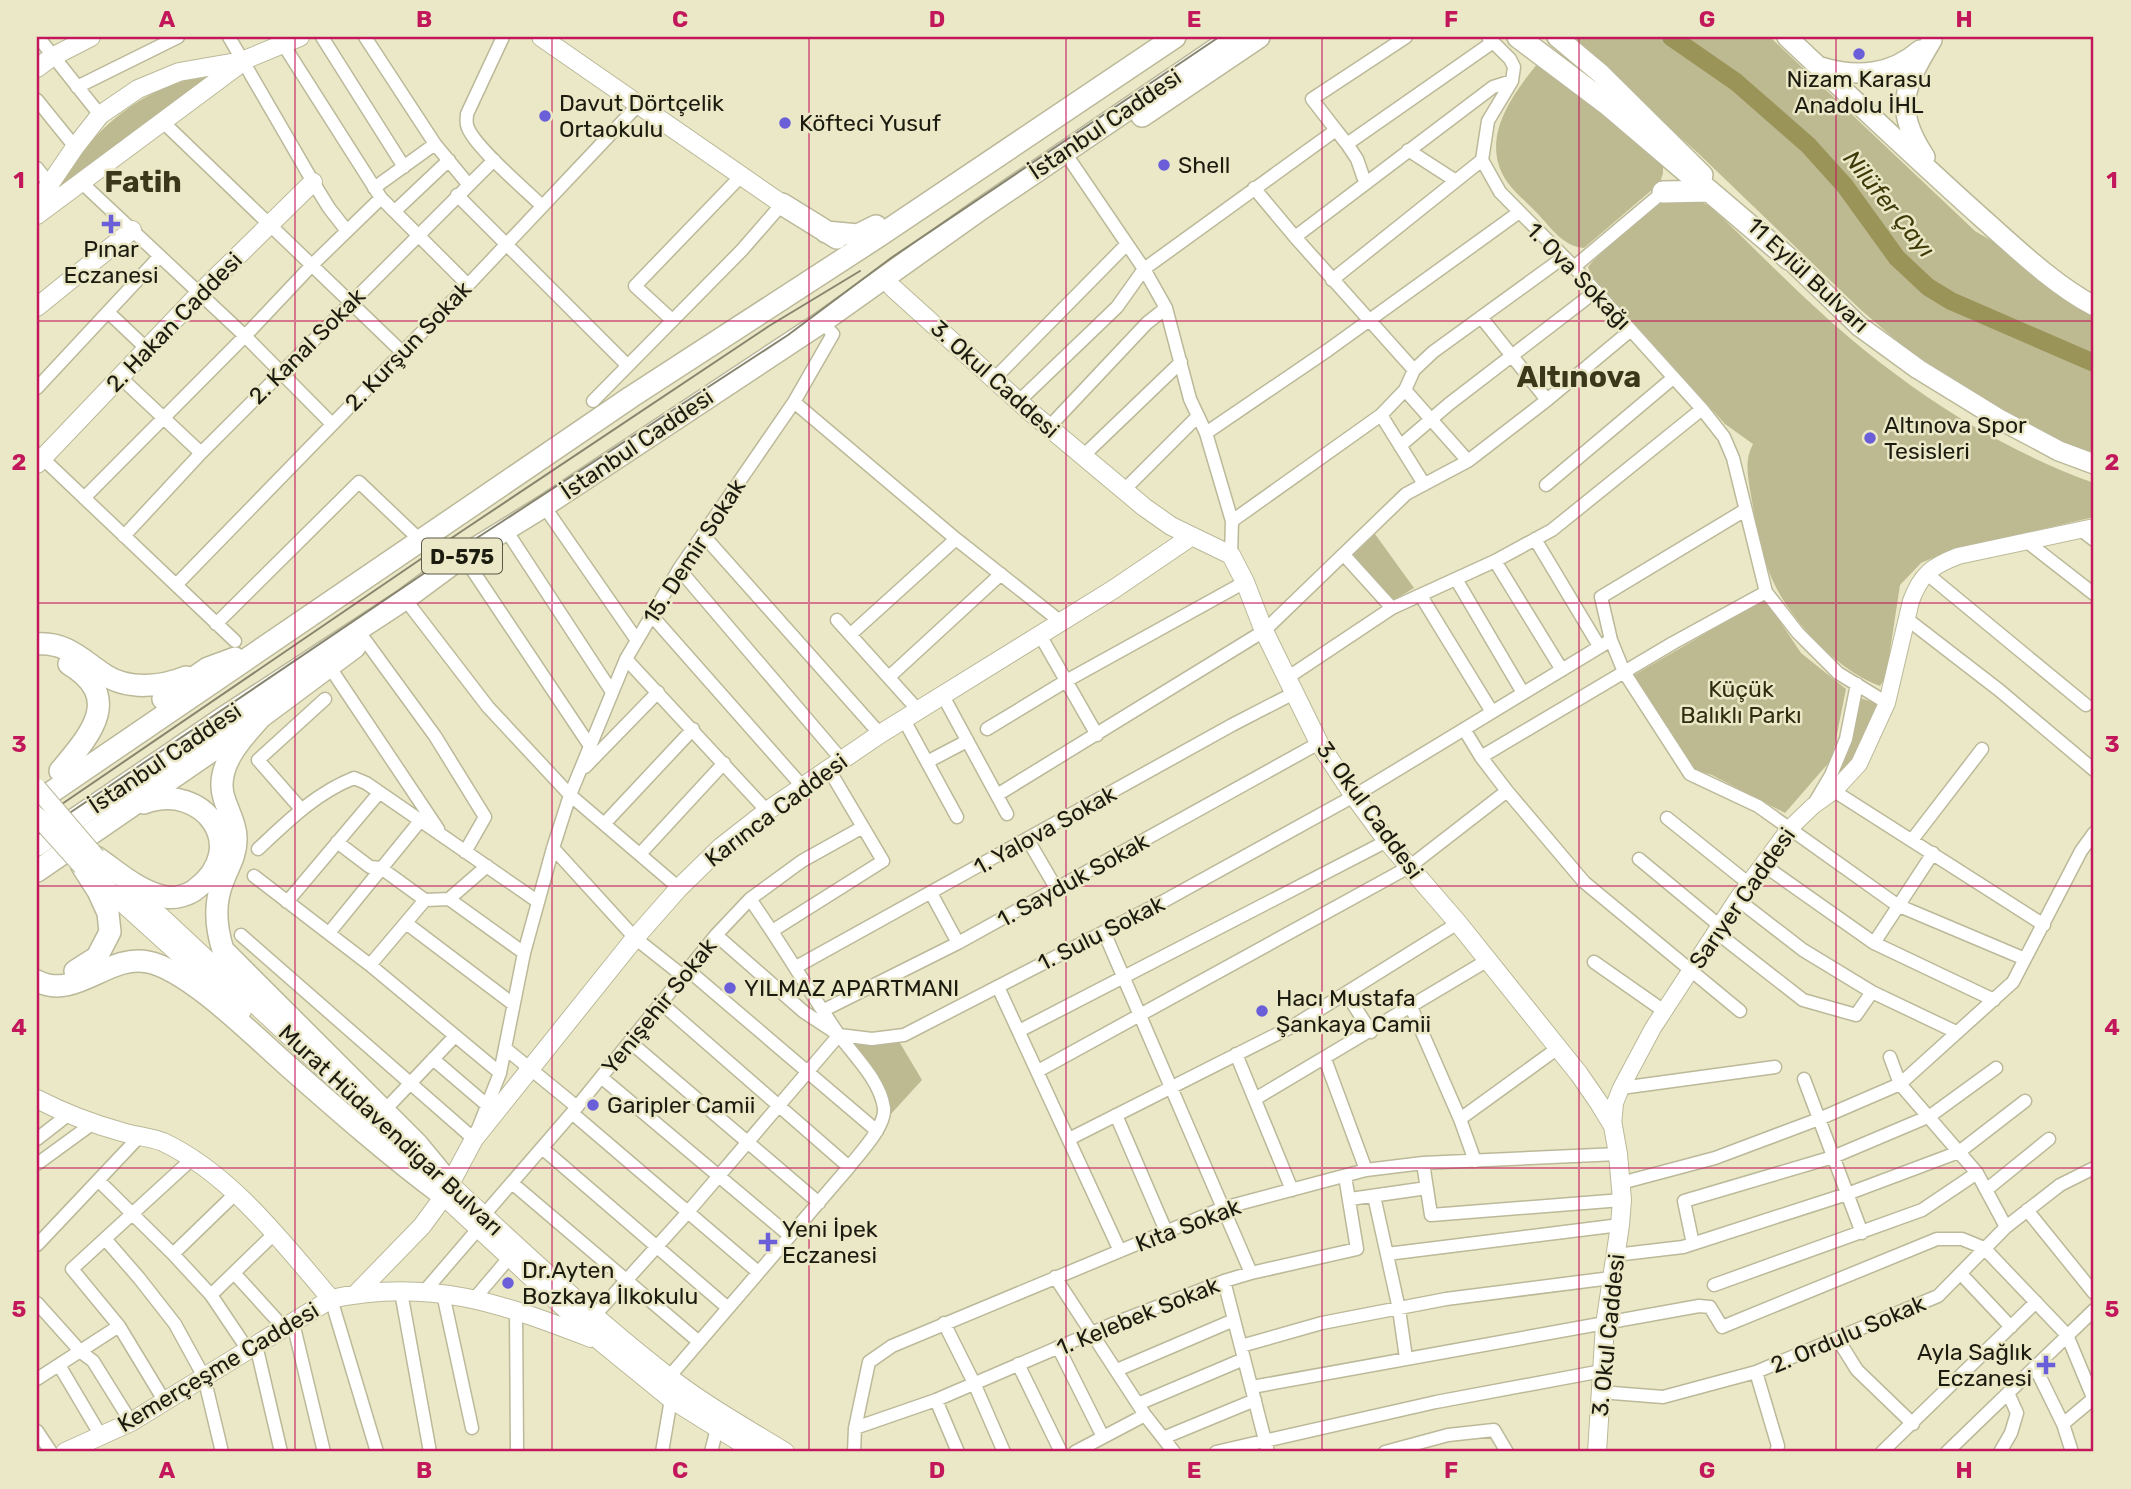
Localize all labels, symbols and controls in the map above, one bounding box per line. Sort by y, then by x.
text: A [159,5,176,33]
text: B [416,5,432,33]
text: C [672,5,688,33]
text: D [929,5,945,33]
text: E [1187,5,1201,33]
text: F [1444,5,1458,33]
text: G [1699,5,1715,33]
text: H [1955,5,1973,33]
marker: Nizam Karasu Anadolu İHL [1851,46,1867,62]
street label: İstanbul Caddesi [1023,63,1187,185]
place label: Nizam Karasu Anadolu İHL [1786,65,1932,119]
place label: Davut Dörtçelik Ortaokulu [559,89,724,143]
marker: Davut Dörtçelik Ortaokulu [537,108,553,124]
place label: Köfteci Yusuf [799,109,941,137]
marker: Köfteci Yusuf [777,115,793,131]
water label: Nilüfer Çayı [1837,145,1941,263]
place label: Shell [1178,151,1230,179]
marker: Shell [1156,157,1172,173]
district label: Fatih [104,164,182,200]
text: 1 [13,166,25,194]
text: 1 [2106,166,2118,194]
street label: 11 Eylül Bulvarı [1741,211,1875,339]
marker: Pınar Eczanesi [103,216,119,232]
street label: 1. Ova Sokağı [1521,216,1637,336]
place label: Pınar Eczanesi [63,235,159,289]
street label: 2. Hakan Caddesi [100,246,248,398]
street label: 2. Kurşun Sokak [339,275,477,417]
street label: 2. Kanal Sokak [243,282,371,410]
street label: 3. Okul Caddesi [925,314,1065,444]
district label: Altınova [1517,359,1641,395]
street label: İstanbul Caddesi [555,383,719,505]
place label: Altınova Spor Tesisleri [1884,411,2027,465]
marker: Altınova Spor Tesisleri [1862,430,1878,446]
text: 2 [12,448,26,476]
text: 2 [2105,448,2119,476]
street label: 15. Demir Sokak [637,473,751,629]
road number: D-575 [422,538,502,574]
park label: Küçük Balıklı Parkı [1680,675,1802,729]
street label: İstanbul Caddesi [83,697,247,819]
text: 3 [11,730,27,758]
text: 3 [2104,730,2120,758]
street label: 3. Okul Caddesi [1311,736,1429,884]
street label: Karınca Caddesi [699,747,853,873]
street label: 1. Yalova Sokak [969,779,1121,881]
street label: Sarıyer Caddesi [1683,822,1801,974]
street label: 1. Sayduk Sokak [992,827,1154,933]
street label: 1. Sulu Sokak [1033,889,1169,977]
street label: Yenişehir Sokak [596,932,723,1080]
place label: YILMAZ APARTMANI [744,974,959,1002]
marker: YILMAZ APARTMANI [722,980,738,996]
place label: Hacı Mustafa Şankaya Camii [1276,984,1431,1038]
marker: Hacı Mustafa Şankaya Camii [1254,1003,1270,1019]
text: 4 [11,1013,27,1041]
text: 4 [2104,1013,2120,1041]
street label: Murat Hüdavendigar Bulvarı [273,1018,509,1242]
place label: Garipler Camii [607,1091,755,1119]
marker: Garipler Camii [585,1097,601,1113]
street label: Kıta Sokak [1131,1192,1245,1258]
place label: Yeni İpek Eczanesi [782,1215,878,1269]
marker: Yeni İpek Eczanesi [760,1234,776,1250]
street label: 3. Okul Caddesi [1586,1252,1630,1418]
place label: Dr.Ayten Bozkaya İlkokulu [522,1256,698,1310]
street label: 1. Kelebek Sokak [1052,1271,1224,1361]
marker: Dr.Ayten Bozkaya İlkokulu [500,1275,516,1291]
street label: 2. Ordulu Sokak [1766,1289,1930,1379]
text: 5 [12,1295,27,1323]
text: 5 [2105,1295,2120,1323]
street label: Kemerçeşme Caddesi [112,1296,324,1438]
place label: Ayla Sağlık Eczanesi [1917,1338,2032,1392]
marker: Ayla Sağlık Eczanesi [2038,1357,2054,1373]
text: A [159,1456,176,1484]
text: B [416,1456,432,1484]
text: C [672,1456,688,1484]
text: D [929,1456,945,1484]
text: E [1187,1456,1201,1484]
text: F [1444,1456,1458,1484]
text: G [1699,1456,1715,1484]
text: H [1955,1456,1973,1484]

